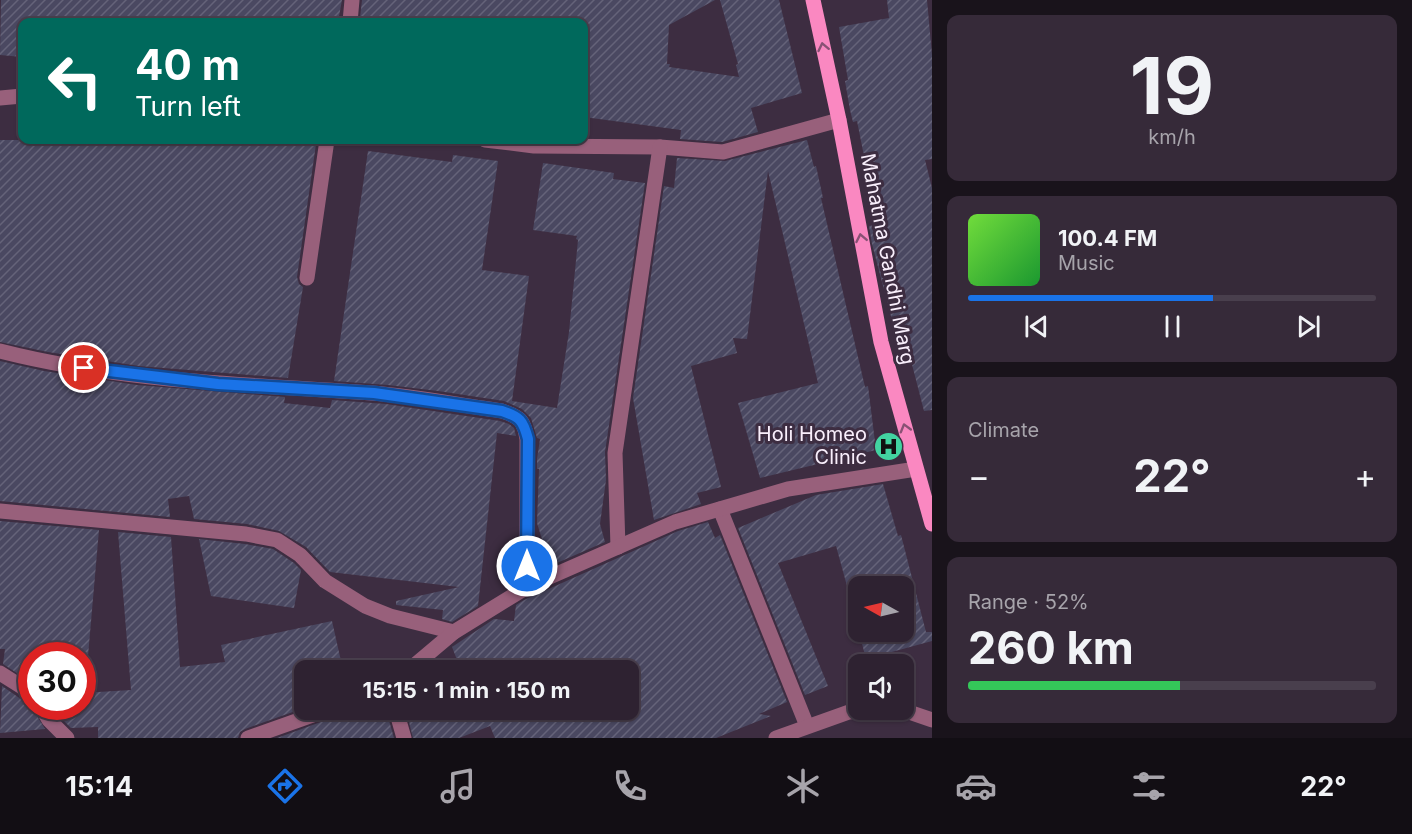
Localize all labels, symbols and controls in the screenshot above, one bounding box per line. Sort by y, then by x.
text: 19 [1130,38,1214,133]
text: 40 m [135,39,240,90]
icon: left [36,42,114,120]
one-way arrow [817,42,830,52]
text: Turn left [135,90,241,123]
text: km/h [1148,125,1196,149]
street label: Mahatma Gandhi Marg [856,151,920,367]
text: 100.4 FM [1058,225,1157,251]
one-way arrow [855,233,868,243]
text: Music [1058,251,1115,275]
icon: previous [1020,310,1053,343]
icon: pause [1156,310,1189,343]
icon: next [1292,310,1325,343]
pin [58,342,109,393]
icon: arrive [67,351,100,384]
text: Climate [968,418,1039,442]
place label: Holi Homeo Clinic [757,422,867,469]
one-way arrow [900,423,912,433]
hospital icon: Holi Homeo Clinic [872,430,904,462]
text: 22° [1133,448,1211,503]
text: − [968,456,990,496]
text: + [1354,456,1376,496]
position arrow [495,534,559,598]
north arrow [848,576,914,642]
map controls [848,576,914,720]
text: Range · 52% [968,590,1089,614]
text: 260 km [968,620,1134,675]
speed limit sign: 30 [18,642,96,720]
button: sound [848,654,914,720]
text: 15:15 · 1 min · 150 m [362,677,571,703]
icon: directions [264,765,306,807]
icon: music [437,765,479,807]
icon: phone [609,765,651,807]
icon: climate [782,765,824,807]
icon: car [955,765,997,807]
icon: filters [1128,765,1170,807]
text: 15:14 [65,770,133,803]
text: 22° [1300,770,1347,803]

